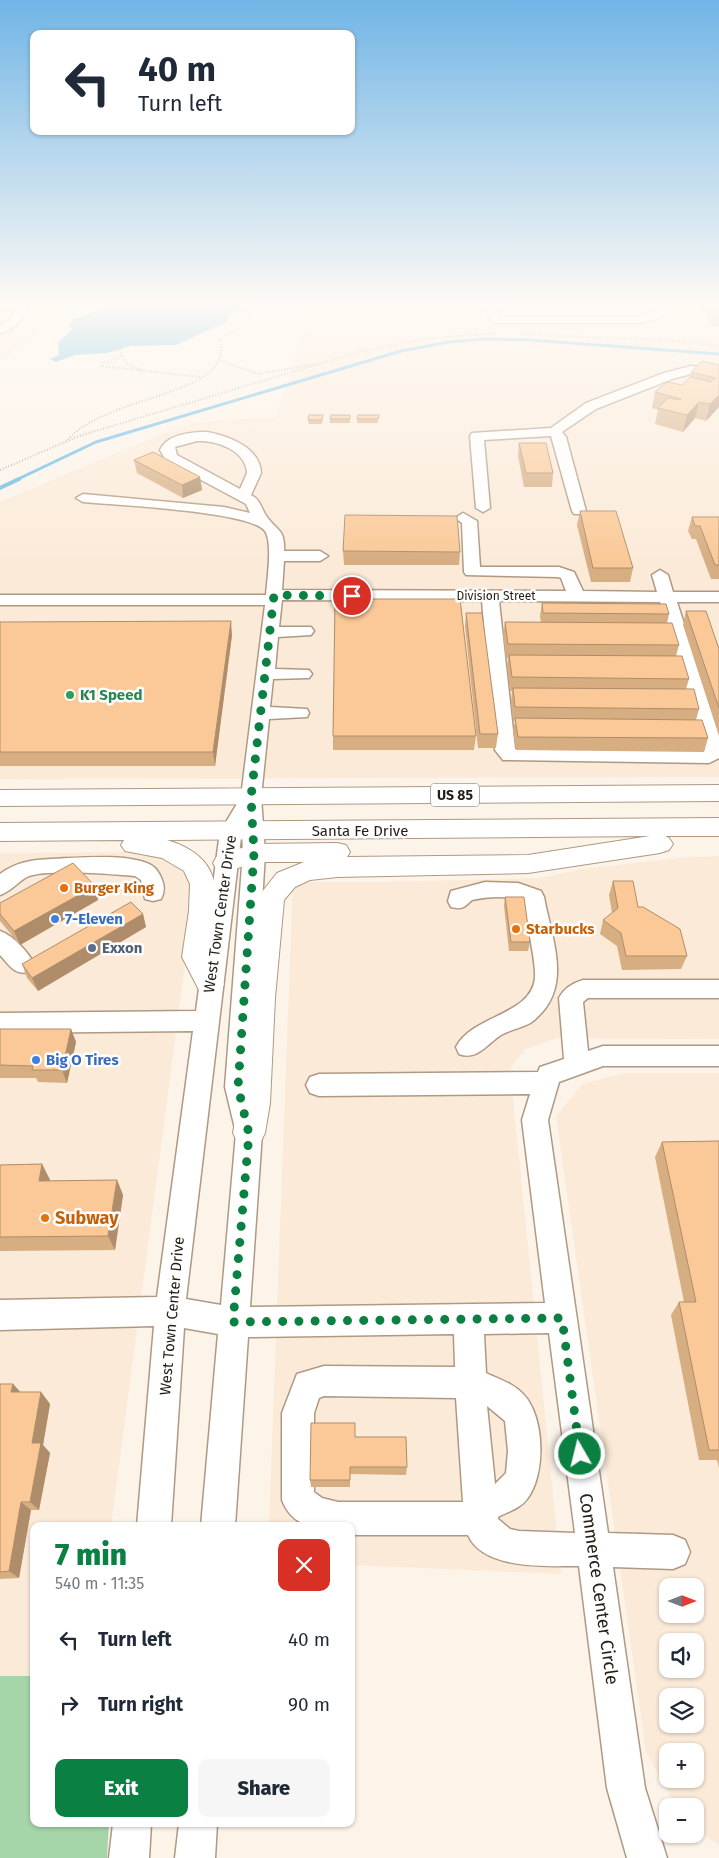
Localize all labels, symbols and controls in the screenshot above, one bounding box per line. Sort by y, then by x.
text: 40 m [138,48,216,90]
icon: left [55,50,120,115]
text: Turn left [138,90,222,117]
pin [331,575,373,617]
icon: arrive [338,582,366,610]
street label: Division Street [456,589,536,603]
place label: K1 Speed [80,686,142,704]
marker: K1 Speed [64,689,76,701]
road number: US 85 [431,784,479,806]
street label: Santa Fe Drive [312,822,408,840]
street label: West Town Center Drive [200,834,240,994]
place label: Burger King [74,879,155,897]
marker: Burger King [58,882,70,894]
place label: 7-Eleven [65,910,123,928]
marker: 7-Eleven [49,913,61,925]
place label: Starbucks [526,920,595,938]
marker: Starbucks [510,923,522,935]
place label: Exxon [102,939,142,957]
marker: Exxon [86,942,98,954]
place label: Big O Tires [46,1051,119,1069]
marker: Big O Tires [30,1054,42,1066]
place label: Subway [55,1207,119,1229]
marker: Subway [39,1212,51,1224]
street label: West Town Center Drive [156,1236,188,1396]
position arrow [553,1427,605,1479]
street label: Commerce Center Circle [575,1492,623,1686]
text: 7 min [55,1537,127,1573]
button: close [278,1539,330,1591]
text: 540 m · 11:35 [55,1574,144,1593]
north arrow [659,1578,704,1622]
map controls [659,1578,704,1843]
icon: left [55,1626,83,1654]
text: Turn left [98,1628,172,1651]
text: 40 m [288,1628,330,1651]
button: sound [659,1633,704,1678]
button: layers [659,1688,704,1733]
icon: right [55,1691,83,1719]
text: Turn right [98,1693,183,1716]
text: 90 m [288,1693,330,1716]
button: + [659,1743,704,1788]
button: Exit [55,1759,188,1817]
button: Share [198,1759,330,1817]
button: − [659,1798,704,1843]

